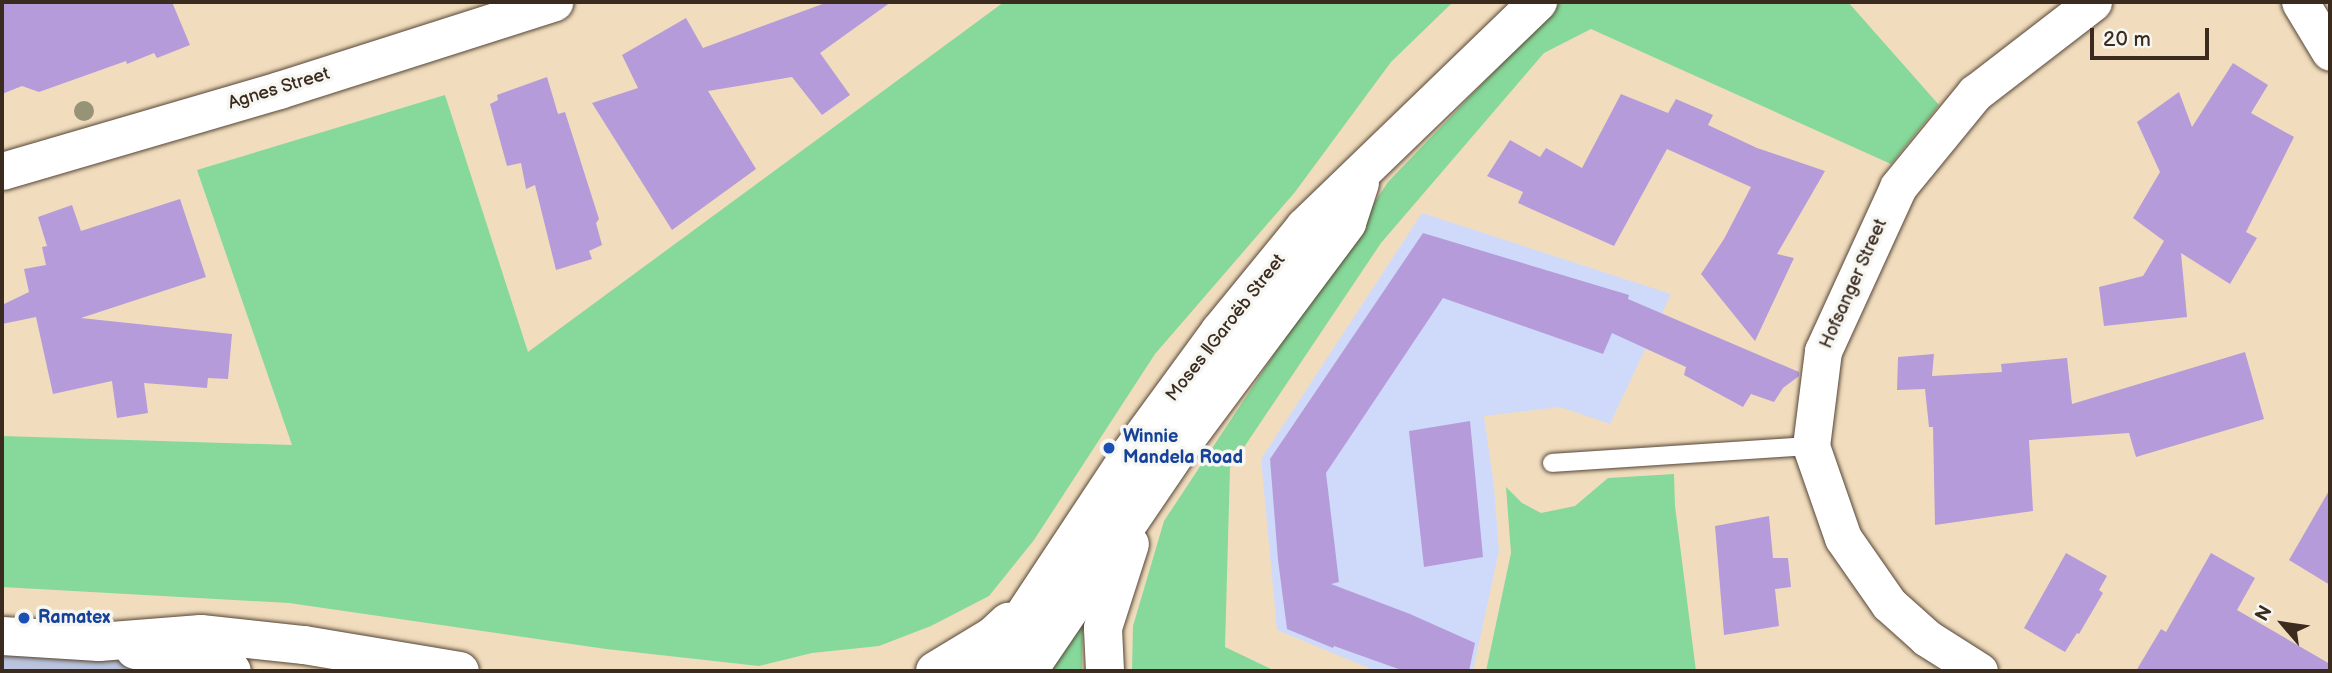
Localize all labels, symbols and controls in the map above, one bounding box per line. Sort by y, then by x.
scale bar [2094,14,2213,58]
text: 20 m [2103,27,2151,52]
street label: Agnes Street [226,63,332,115]
street label: Hofsanger Street [1816,216,1892,352]
street label: Moses ǁGaroëb Street [1162,250,1290,406]
place label: Winnie Mandela Road [1123,427,1243,470]
marker: Winnie Mandela Road [1101,440,1117,456]
north arrow [2248,589,2318,659]
text: N [2251,602,2278,625]
place label: Ramatex [38,607,110,629]
marker: Ramatex [16,610,32,626]

